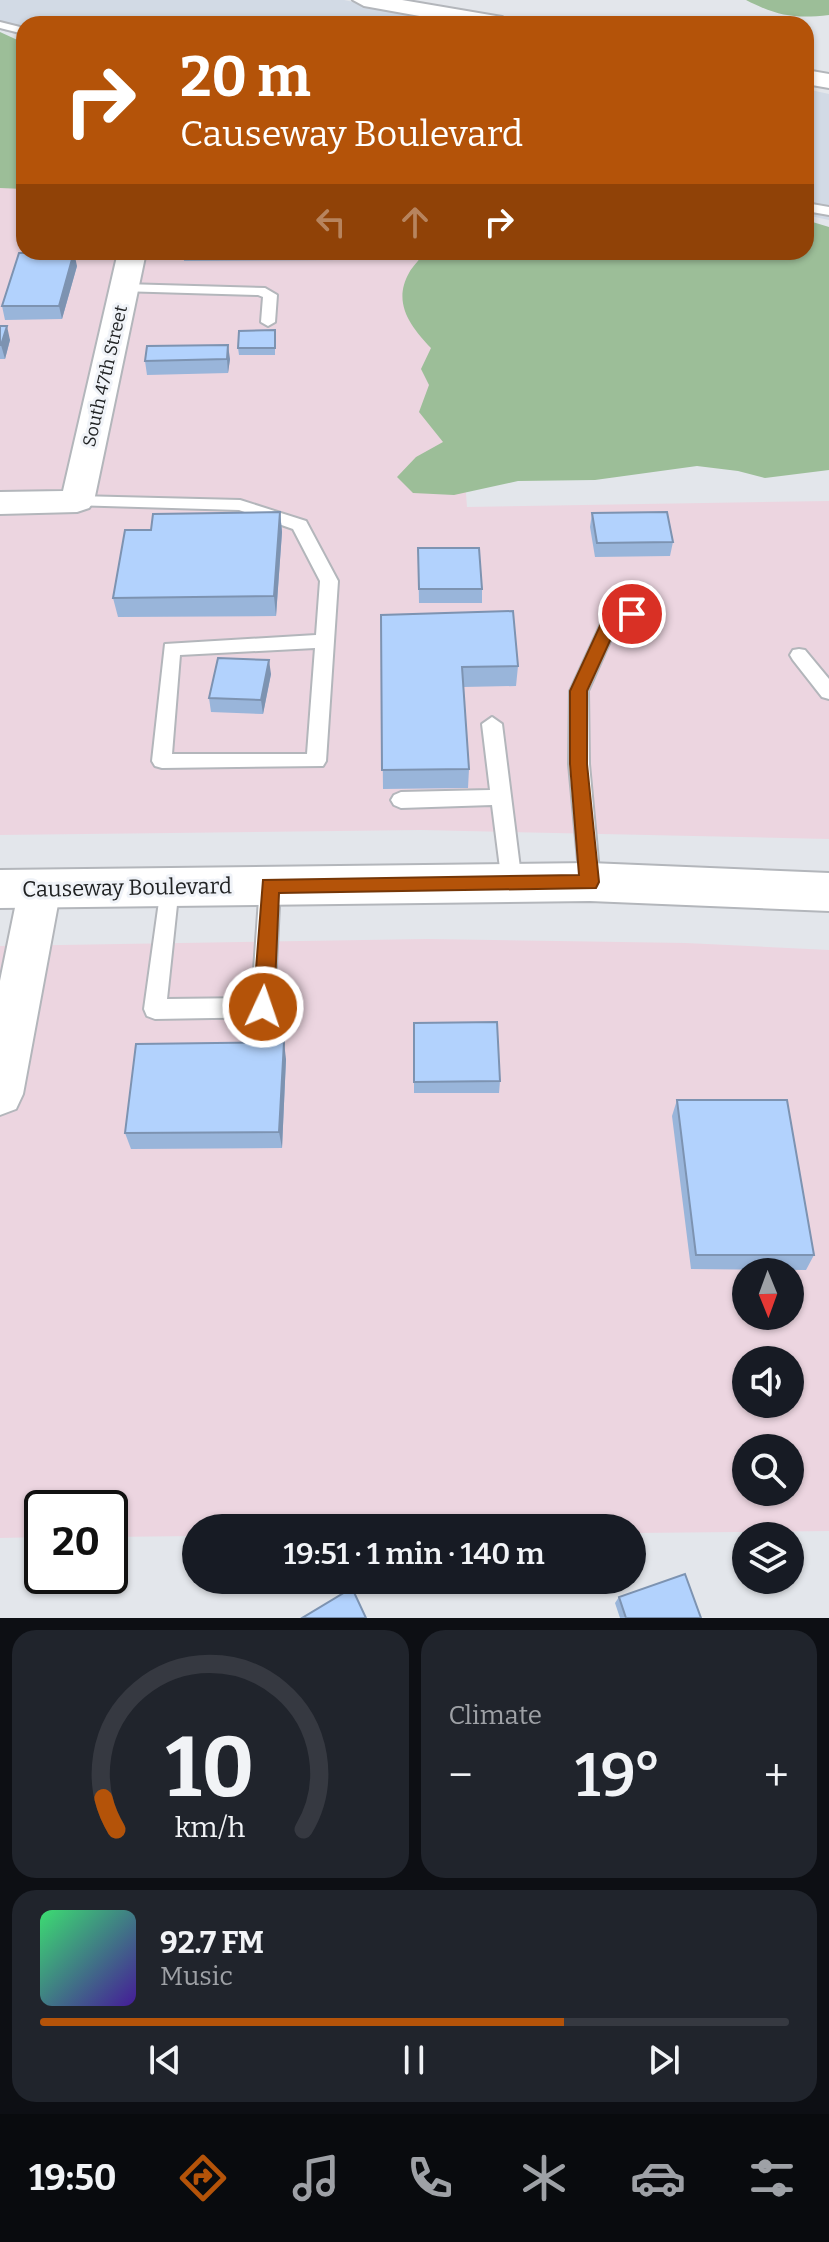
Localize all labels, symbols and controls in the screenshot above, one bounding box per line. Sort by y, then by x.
text: 20 m [180,44,311,111]
icon: right [48,48,152,152]
text: Causeway Boulevard [180,112,523,156]
icon: left [309,200,353,244]
icon: ahead [393,200,437,244]
icon: right [477,200,521,244]
street label: South 47th Street [78,303,132,449]
pin [598,580,666,648]
icon: arrive [610,592,654,636]
street label: Causeway Boulevard [22,872,232,903]
position arrow [221,965,305,1049]
north arrow [732,1258,804,1330]
map controls [732,1258,804,1594]
button: sound [732,1346,804,1418]
button: search [732,1434,804,1506]
speed limit sign: 20 [24,1490,128,1594]
button: layers [732,1522,804,1594]
text: 19:51 · 1 min · 140 m [283,1536,545,1572]
text: Climate [449,1700,542,1731]
text: 10 [166,1718,255,1818]
text: 19° [575,1740,662,1812]
text: − [449,1749,473,1802]
text: + [764,1749,789,1802]
text: km/h [175,1810,246,1845]
text: 92.7 FM [160,1925,264,1961]
text: Music [160,1961,233,1992]
icon: previous [143,2038,187,2082]
icon: pause [392,2038,436,2082]
icon: next [642,2038,686,2082]
icon: directions [175,2150,231,2206]
icon: music [288,2150,344,2206]
icon: phone [402,2150,458,2206]
icon: climate [516,2150,572,2206]
icon: car [630,2150,686,2206]
icon: filters [744,2150,800,2206]
text: 19:50 [29,2156,117,2200]

